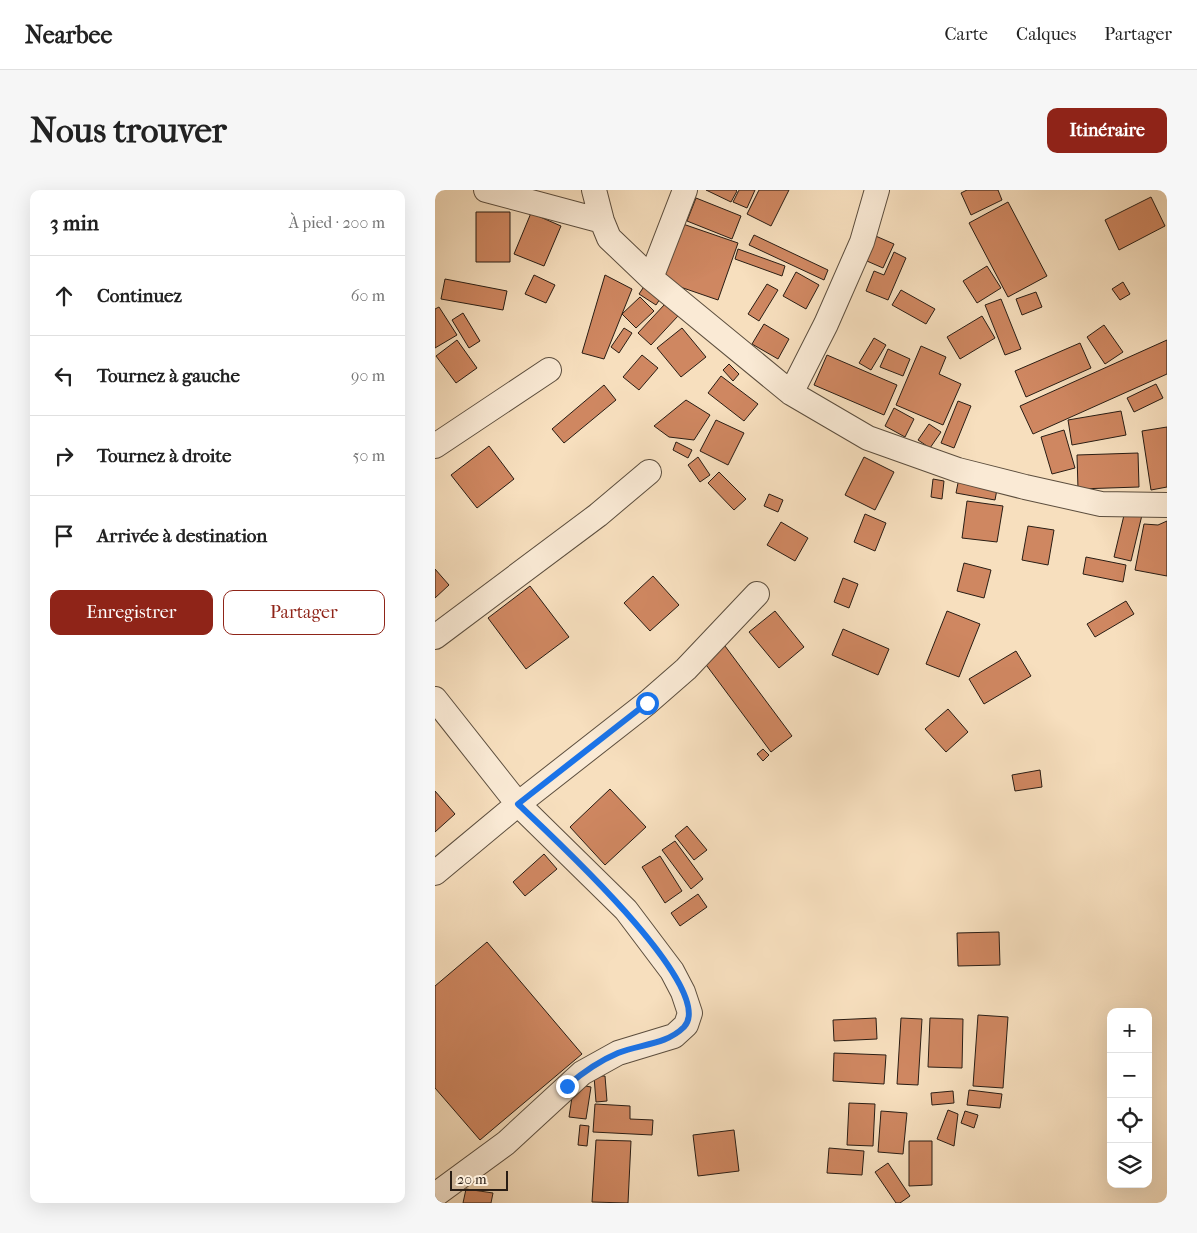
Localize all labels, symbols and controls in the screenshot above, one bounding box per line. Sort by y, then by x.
text: Nearbee [25,21,112,49]
text: Carte [945,24,988,45]
text: Calques [1016,24,1076,45]
text: Partager [1104,24,1172,45]
button: Itinéraire [1047,108,1167,153]
text: Nous trouver [30,110,227,151]
text: 3 min [50,211,99,235]
text: À pied · 200 m [289,213,385,232]
icon: ahead [50,282,78,310]
text: Continuez [97,285,182,307]
text: 60 m [351,286,385,305]
icon: left [50,362,78,390]
text: Tournez à gauche [97,365,240,387]
text: 90 m [351,366,385,385]
icon: right [50,442,78,470]
text: Tournez à droite [97,445,231,467]
text: 50 m [353,446,385,465]
icon: arrive [50,522,78,550]
text: Arrivée à destination [97,525,267,547]
button: Enregistrer [50,590,213,635]
button: Partager [223,590,385,635]
route start [636,692,659,715]
map controls [1107,1008,1152,1188]
button: + [1107,1008,1152,1053]
button: − [1107,1053,1152,1098]
route end [556,1075,579,1098]
button: locate [1107,1098,1152,1143]
button: layers [1107,1143,1152,1188]
scale bar [450,1168,507,1191]
text: 20 m [457,1171,487,1188]

